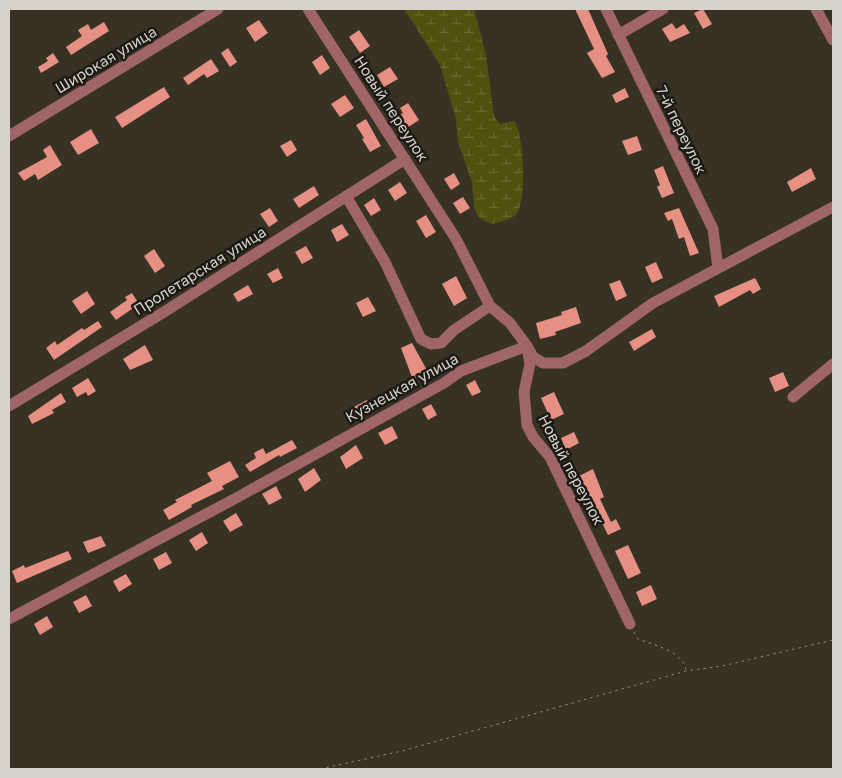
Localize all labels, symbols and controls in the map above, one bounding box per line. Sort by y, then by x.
street label: Широкая улица [52,22,159,97]
street label: Новый переулок [351,52,433,165]
street label: 7-й переулок [653,82,711,177]
street label: Пролетарская улица [130,222,269,318]
street label: Кузнецкая улица [342,349,461,426]
street label: Новый переулок [535,411,609,528]

